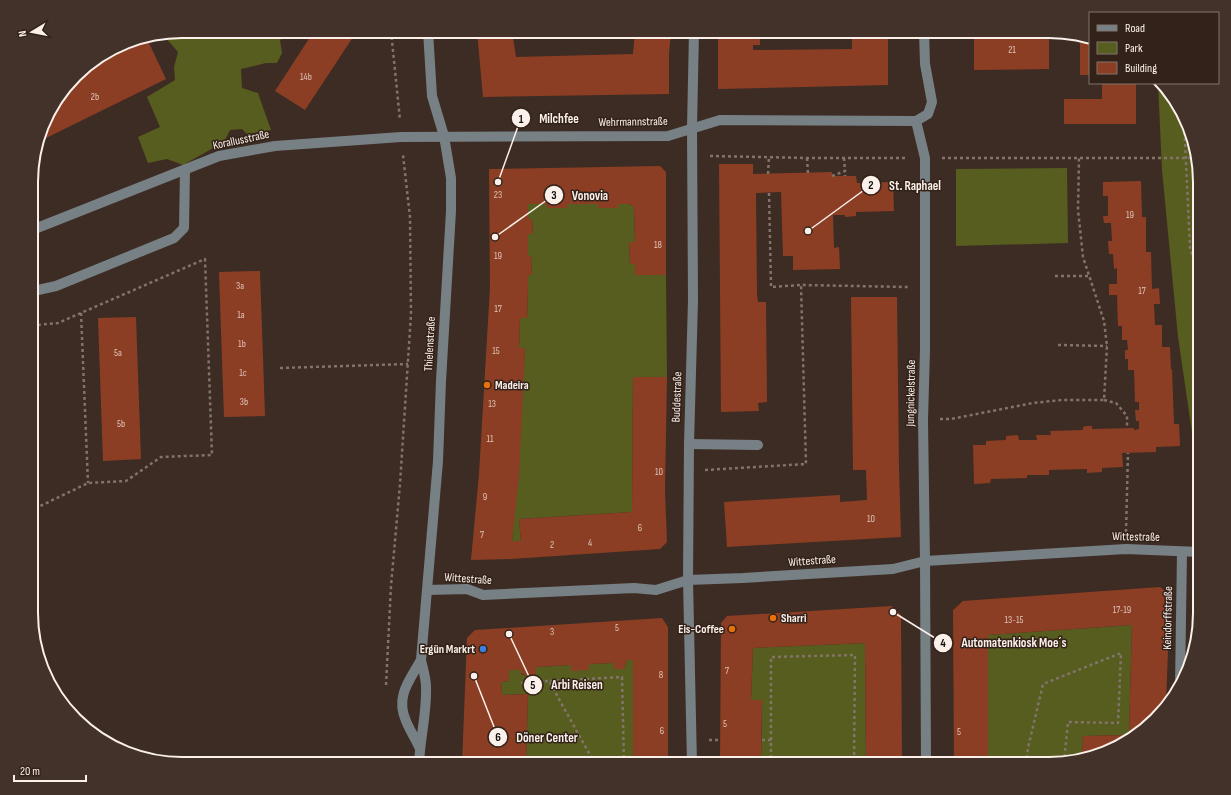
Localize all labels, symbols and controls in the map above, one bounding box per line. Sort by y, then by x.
north arrow [12,12,52,52]
legend [1089,12,1219,84]
text: Road [1125,21,1145,36]
text: N [16,30,30,38]
text: Park [1125,41,1143,56]
house number: 21 [1008,44,1016,56]
text: Building [1125,61,1157,76]
house number: 14b [300,71,312,83]
house number: 2b [91,91,99,103]
callout: Milchfee [511,106,587,131]
text: Milchfee [539,111,579,127]
text: 1 [519,112,524,127]
street label: Wehrmannstraße [598,114,668,130]
street label: Korallusstraße [211,127,271,153]
callout: St. Raphael [861,173,949,198]
text: 2 [868,178,874,193]
text: St. Raphael [889,178,941,194]
callout: Vonovia [544,182,616,207]
text: 3 [551,188,557,203]
text: Vonovia [572,188,608,204]
house number: 23 [494,189,502,201]
house number: 19 [1126,209,1134,221]
house number: 18 [654,239,662,251]
house number: 19 [494,250,502,262]
house number: 3a [236,280,244,292]
house number: 17 [1138,285,1146,297]
house number: 17 [494,303,502,315]
house number: 1a [237,309,245,321]
street label: Thielenstraße [421,316,439,372]
house number: 1b [238,338,246,350]
house number: 15 [492,345,500,357]
house number: 5a [114,347,122,359]
street label: Jungnickelstraße [903,359,919,427]
house number: 1c [239,367,247,379]
street label: Buddestraße [669,371,685,423]
place label: Madeira [495,378,529,393]
marker: Madeira [482,380,492,390]
house number: 3b [240,396,248,408]
house number: 13 [488,398,496,410]
house number: 5b [117,418,125,430]
house number: 11 [487,433,494,445]
house number: 10 [655,466,663,478]
house number: 9 [483,491,487,503]
house number: 10 [867,513,875,525]
house number: 6 [638,522,642,534]
house number: 7 [480,529,484,541]
street label: Wittestraße [1112,529,1160,545]
house number: 4 [588,537,592,549]
house number: 2 [550,539,554,551]
street label: Wittestraße [788,552,837,570]
street label: Wittestraße [444,570,493,588]
street label: Keindorffstraße [1160,586,1176,650]
house number: 17-19 [1113,604,1131,616]
place label: Sharri [781,611,807,626]
marker: Sharri [768,613,778,623]
house number: 13-15 [1005,614,1023,626]
house number: 5 [615,622,619,634]
place label: Eis-Coffee [678,622,724,637]
marker: Eis-Coffee [727,624,737,634]
house number: 3 [550,626,554,638]
callout: Automatenkiosk Moe´s [933,630,1074,655]
text: Automatenkiosk Moe´s [961,635,1066,651]
text: 4 [940,636,946,651]
place label: Ergün Markrt [420,642,475,657]
marker: Ergün Markrt [478,644,488,654]
house number: 7 [725,665,729,677]
house number: 8 [659,669,663,681]
callout: Arbi Reisen [523,672,611,697]
text: Arbi Reisen [550,677,603,693]
text: 5 [530,678,536,693]
house number: 5 [723,718,727,730]
callout: Döner Center [488,725,586,750]
house number: 6 [660,725,664,737]
house number: 5 [957,726,961,738]
text: 6 [495,730,501,745]
text: Döner Center [516,730,578,746]
scale bar [14,757,86,783]
text: 20 m [20,764,40,779]

